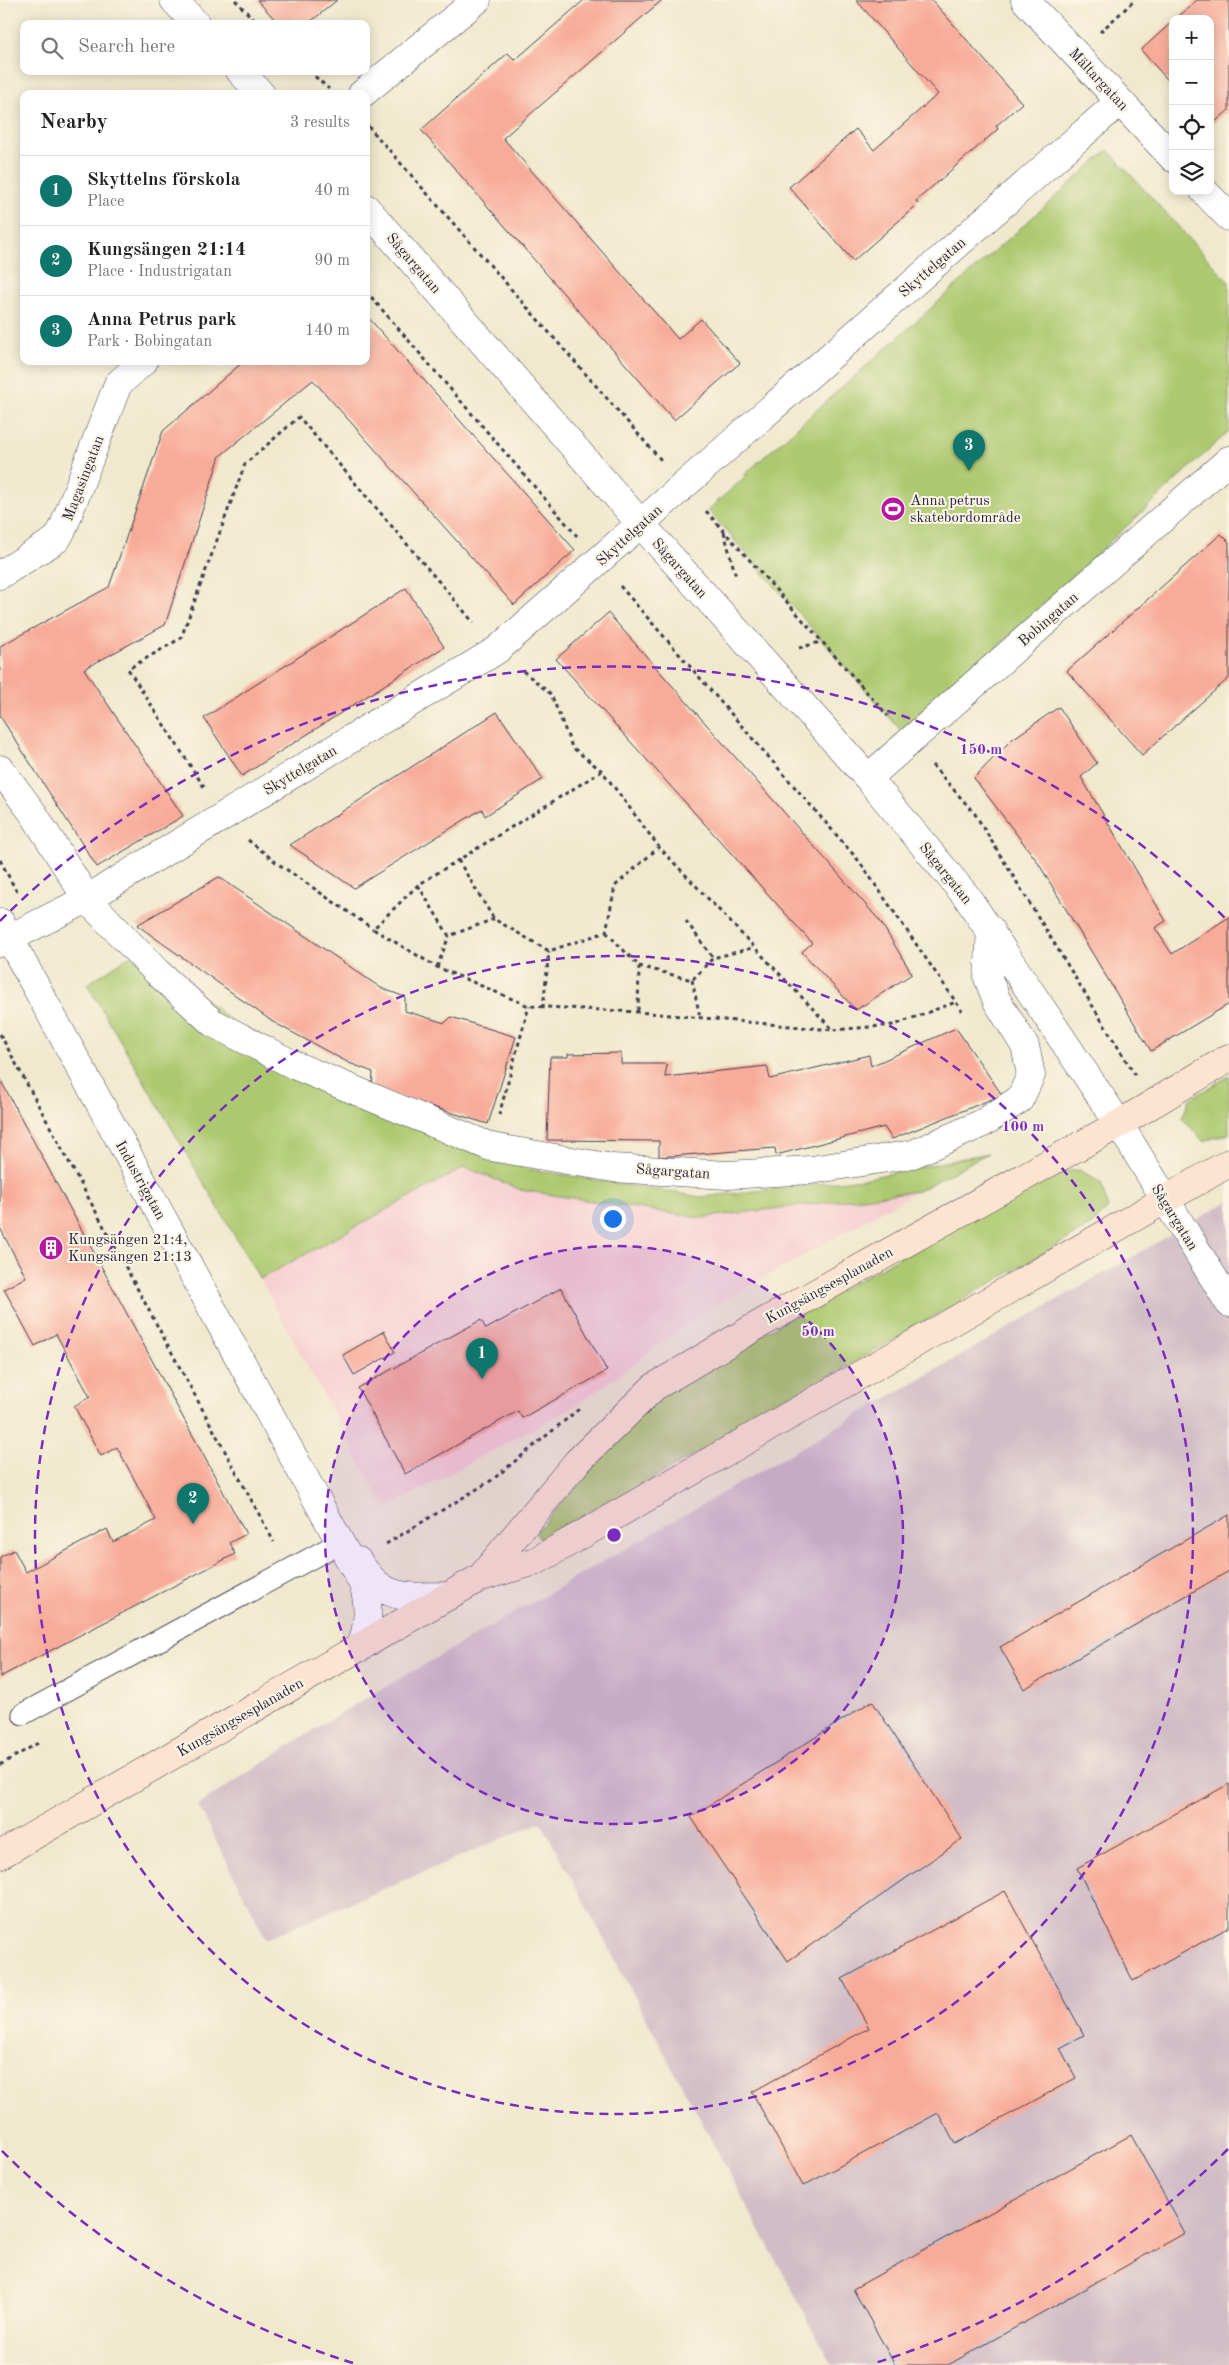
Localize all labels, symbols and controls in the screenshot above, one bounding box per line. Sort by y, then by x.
map controls [1169,15,1214,195]
button: + [1169,15,1214,60]
search box [20,20,370,75]
icon: search [38,34,66,62]
text: Search here [78,38,175,57]
street label: Mältargatan [1065,46,1130,114]
button: − [1169,60,1214,105]
button: locate [1169,105,1214,150]
text: Nearby [40,112,108,133]
text: 3 results [290,115,350,131]
button: layers [1169,150,1214,195]
text: Skyttelns förskola [87,171,240,190]
text: 1 [51,183,61,199]
text: 40 m [314,183,350,199]
text: Place [87,194,124,210]
street label: Sågargatan [383,231,443,297]
street label: Skyttelgatan [897,235,969,301]
text: Kungsängen 21:14 [87,241,246,260]
text: 2 [51,253,61,269]
text: 90 m [314,253,350,269]
text: Place · Industrigatan [87,264,232,280]
text: Anna Petrus park [87,311,237,330]
text: 3 [51,323,61,339]
text: 140 m [305,323,350,339]
text: Park · Bobingatan [87,334,212,350]
pin: 3 [953,430,985,471]
street label: Magasingatan [61,434,108,523]
place label: Anna petrus skatebordområde [910,494,1021,526]
sports icon: Anna petrus skatebordområde [880,496,906,522]
street label: Skyttelgatan [594,503,666,569]
street label: Sågargatan [648,536,709,602]
street label: Bobingatan [1016,590,1082,650]
text: 150 m [960,743,1002,758]
street label: Skyttelgatan [261,744,340,799]
street label: Sågargatan [916,840,974,908]
text: 100 m [1002,1120,1044,1135]
street label: Industrigatan [112,1139,168,1223]
street label: Sågargatan [635,1162,711,1183]
street label: Sågargatan [1148,1182,1200,1253]
your location [600,1206,626,1232]
place label: Kungsängen 21:4, Kungsängen 21:13 [68,1233,192,1265]
building icon: Kungsängen 21:4, Kungsängen 21:13 [38,1235,64,1261]
street label: Kungsängsesplanaden [763,1245,896,1328]
text: 50 m [801,1325,835,1340]
pin: 1 [466,1338,498,1379]
pin: 2 [177,1483,209,1524]
centre of rings [605,1526,623,1544]
street label: Kungsängsesplanaden [175,1676,306,1761]

